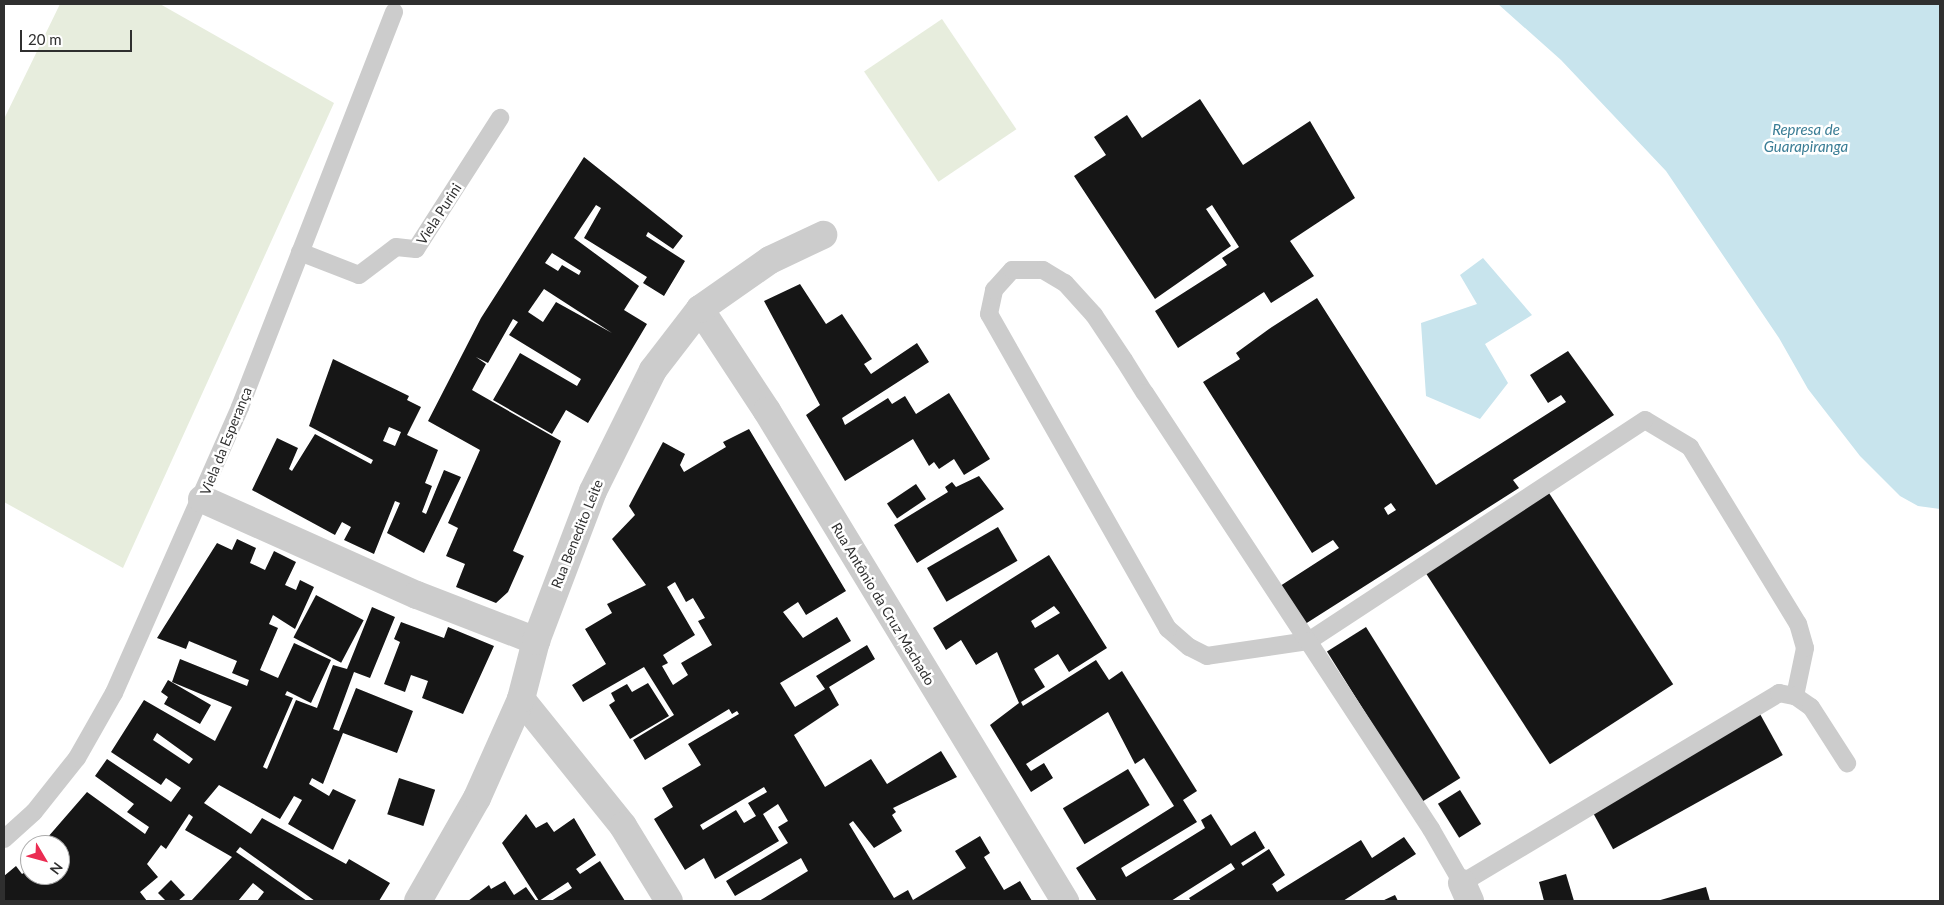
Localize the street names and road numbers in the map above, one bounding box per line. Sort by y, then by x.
street label: Viela Purini [413,180,465,248]
street label: Viela da Esperança [197,384,255,498]
street label: Rua Benedito Leite [548,477,606,591]
street label: Rua Antônio da Cruz Machado [828,519,938,689]

